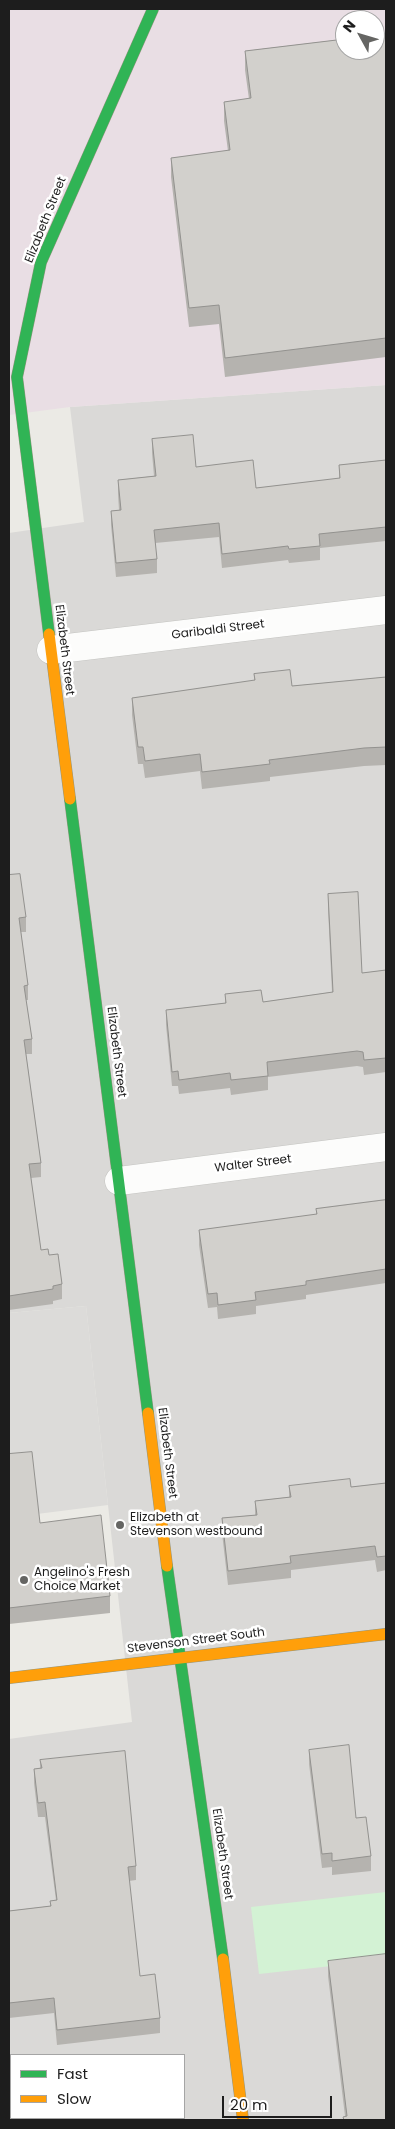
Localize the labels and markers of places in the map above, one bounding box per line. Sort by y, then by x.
place label: Elizabeth at Stevenson westbound [130,1511,263,1539]
marker: Elizabeth at Stevenson westbound [114,1519,126,1531]
place label: Angelino's Fresh Choice Market [34,1566,130,1594]
marker: Angelino's Fresh Choice Market [18,1574,30,1586]

